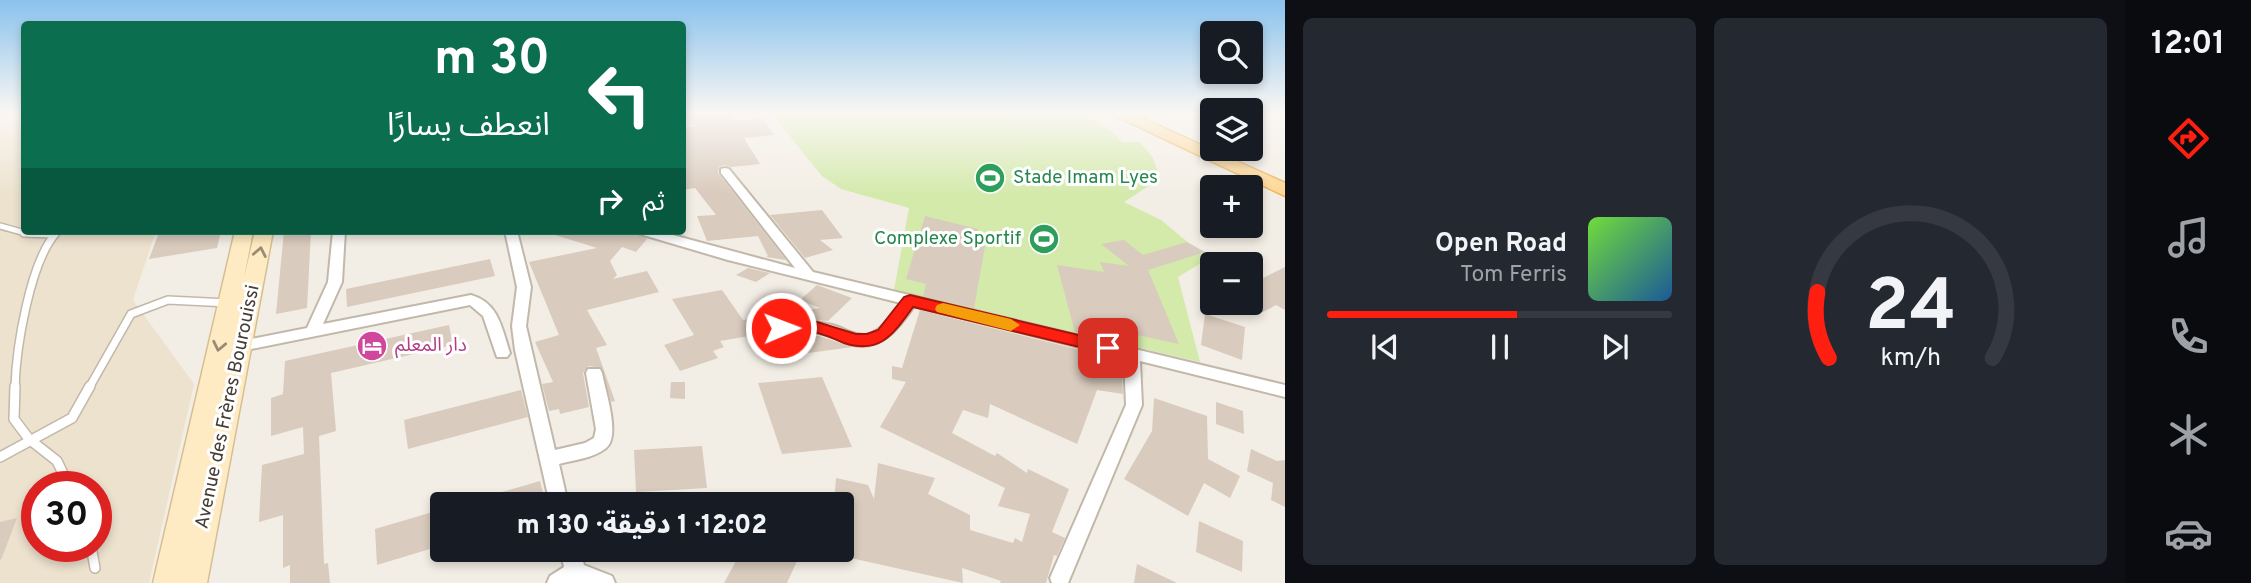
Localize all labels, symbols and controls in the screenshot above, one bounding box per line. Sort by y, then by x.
map controls [1200,21,1263,315]
button: search [1200,21,1263,84]
text: 12:01 [2151,25,2225,65]
text: 30 m [434,30,550,92]
icon: left [574,49,665,140]
button: layers [1200,98,1263,161]
text: انعطف يسارًا [387,107,550,147]
icon: directions [2164,114,2213,163]
sports icon: Stade Imam Lyes [973,161,1007,195]
place label: Stade Imam Lyes [1013,166,1158,190]
button: + [1200,175,1263,238]
icon: right [591,182,629,220]
text: ثم [643,187,665,220]
icon: music [2164,213,2213,262]
sports icon: Complexe Sportif [1027,222,1061,256]
place label: Complexe Sportif [874,227,1022,251]
text: Open Road [1435,228,1567,261]
one-way arrow [252,246,267,258]
button: − [1200,252,1263,315]
text: Tom Ferris [1460,261,1567,290]
text: 24 [1865,264,1956,356]
street label: Avenue des Frères Bourouissi [190,283,266,531]
position arrow [744,291,818,365]
icon: phone [2164,312,2213,361]
pin [1078,318,1138,378]
icon: previous [1366,328,1404,366]
icon: pause [1481,328,1519,366]
icon: next [1596,328,1634,366]
hotel icon: دار المعلم [355,329,389,363]
icon: arrive [1089,329,1127,367]
place label: دار المعلم [395,334,467,359]
one-way arrow [213,340,228,352]
text: km/h [1880,342,1941,374]
icon: climate [2164,410,2213,459]
speed limit sign: 30 [21,471,112,562]
icon: car [2164,509,2213,558]
text: 12:02 · 1 دقيقة · 130 m [517,510,767,543]

